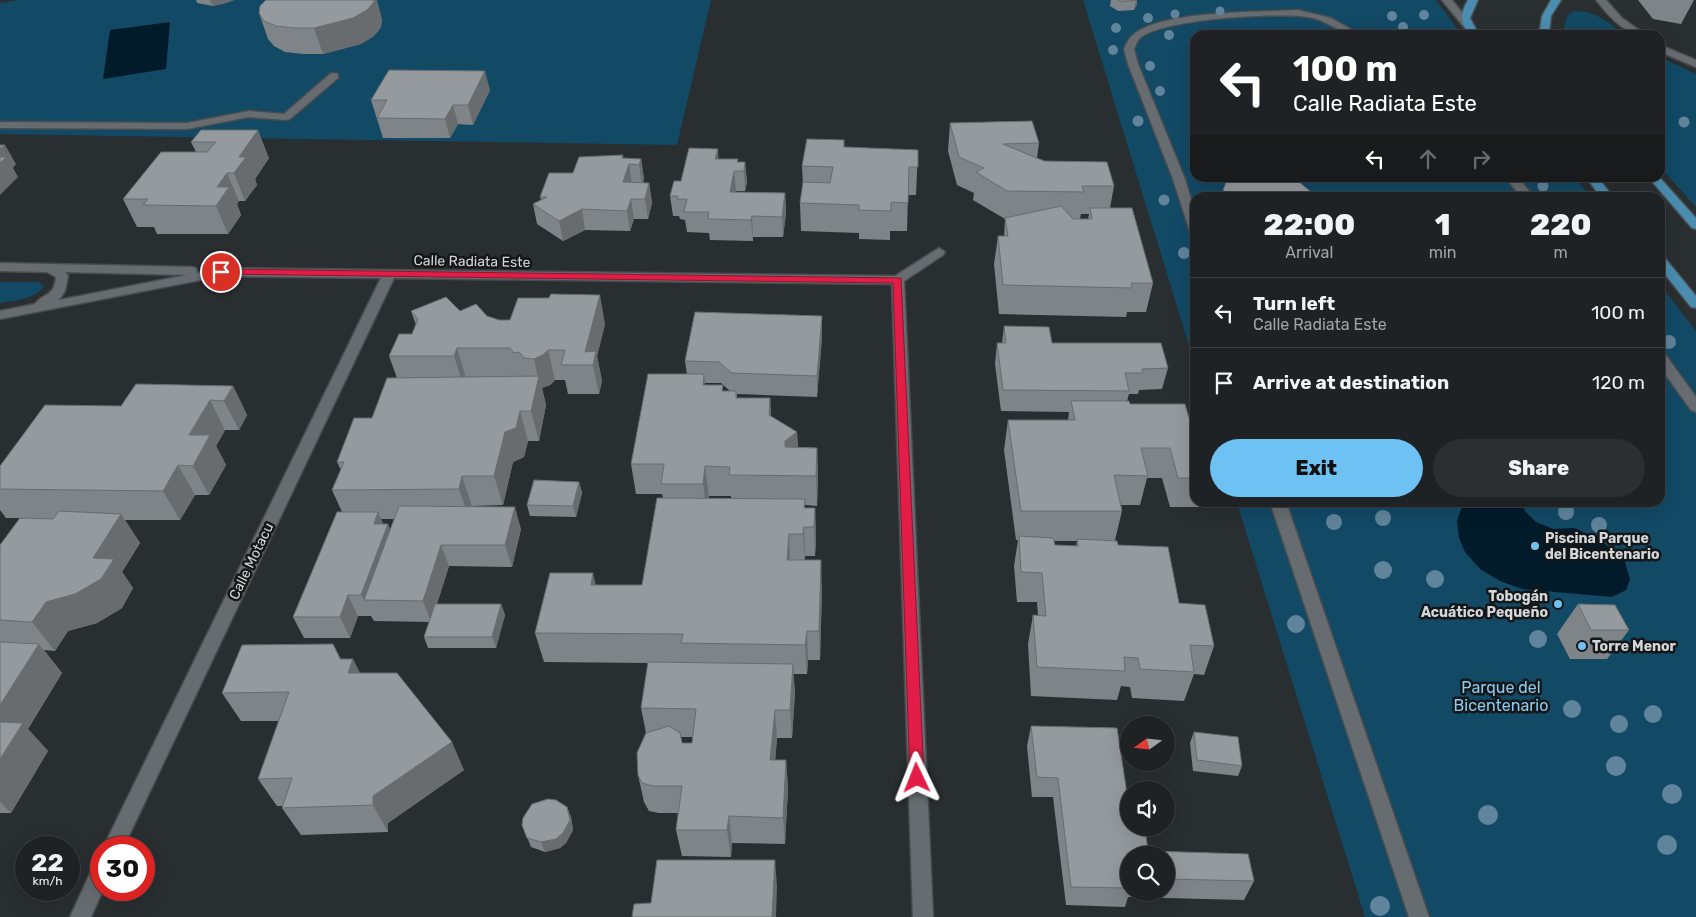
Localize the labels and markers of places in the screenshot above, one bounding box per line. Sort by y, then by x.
pin [200,251,242,293]
place label: Piscina Parque del Bicentenario [1545,530,1660,563]
marker: Piscina Parque del Bicentenario [1529,540,1541,552]
place label: Tobogán Acuático Pequeño [1421,588,1548,621]
marker: Tobogán Acuático Pequeño [1552,598,1564,610]
place label: Torre Menor [1592,638,1677,655]
marker: Torre Menor [1576,640,1588,652]

